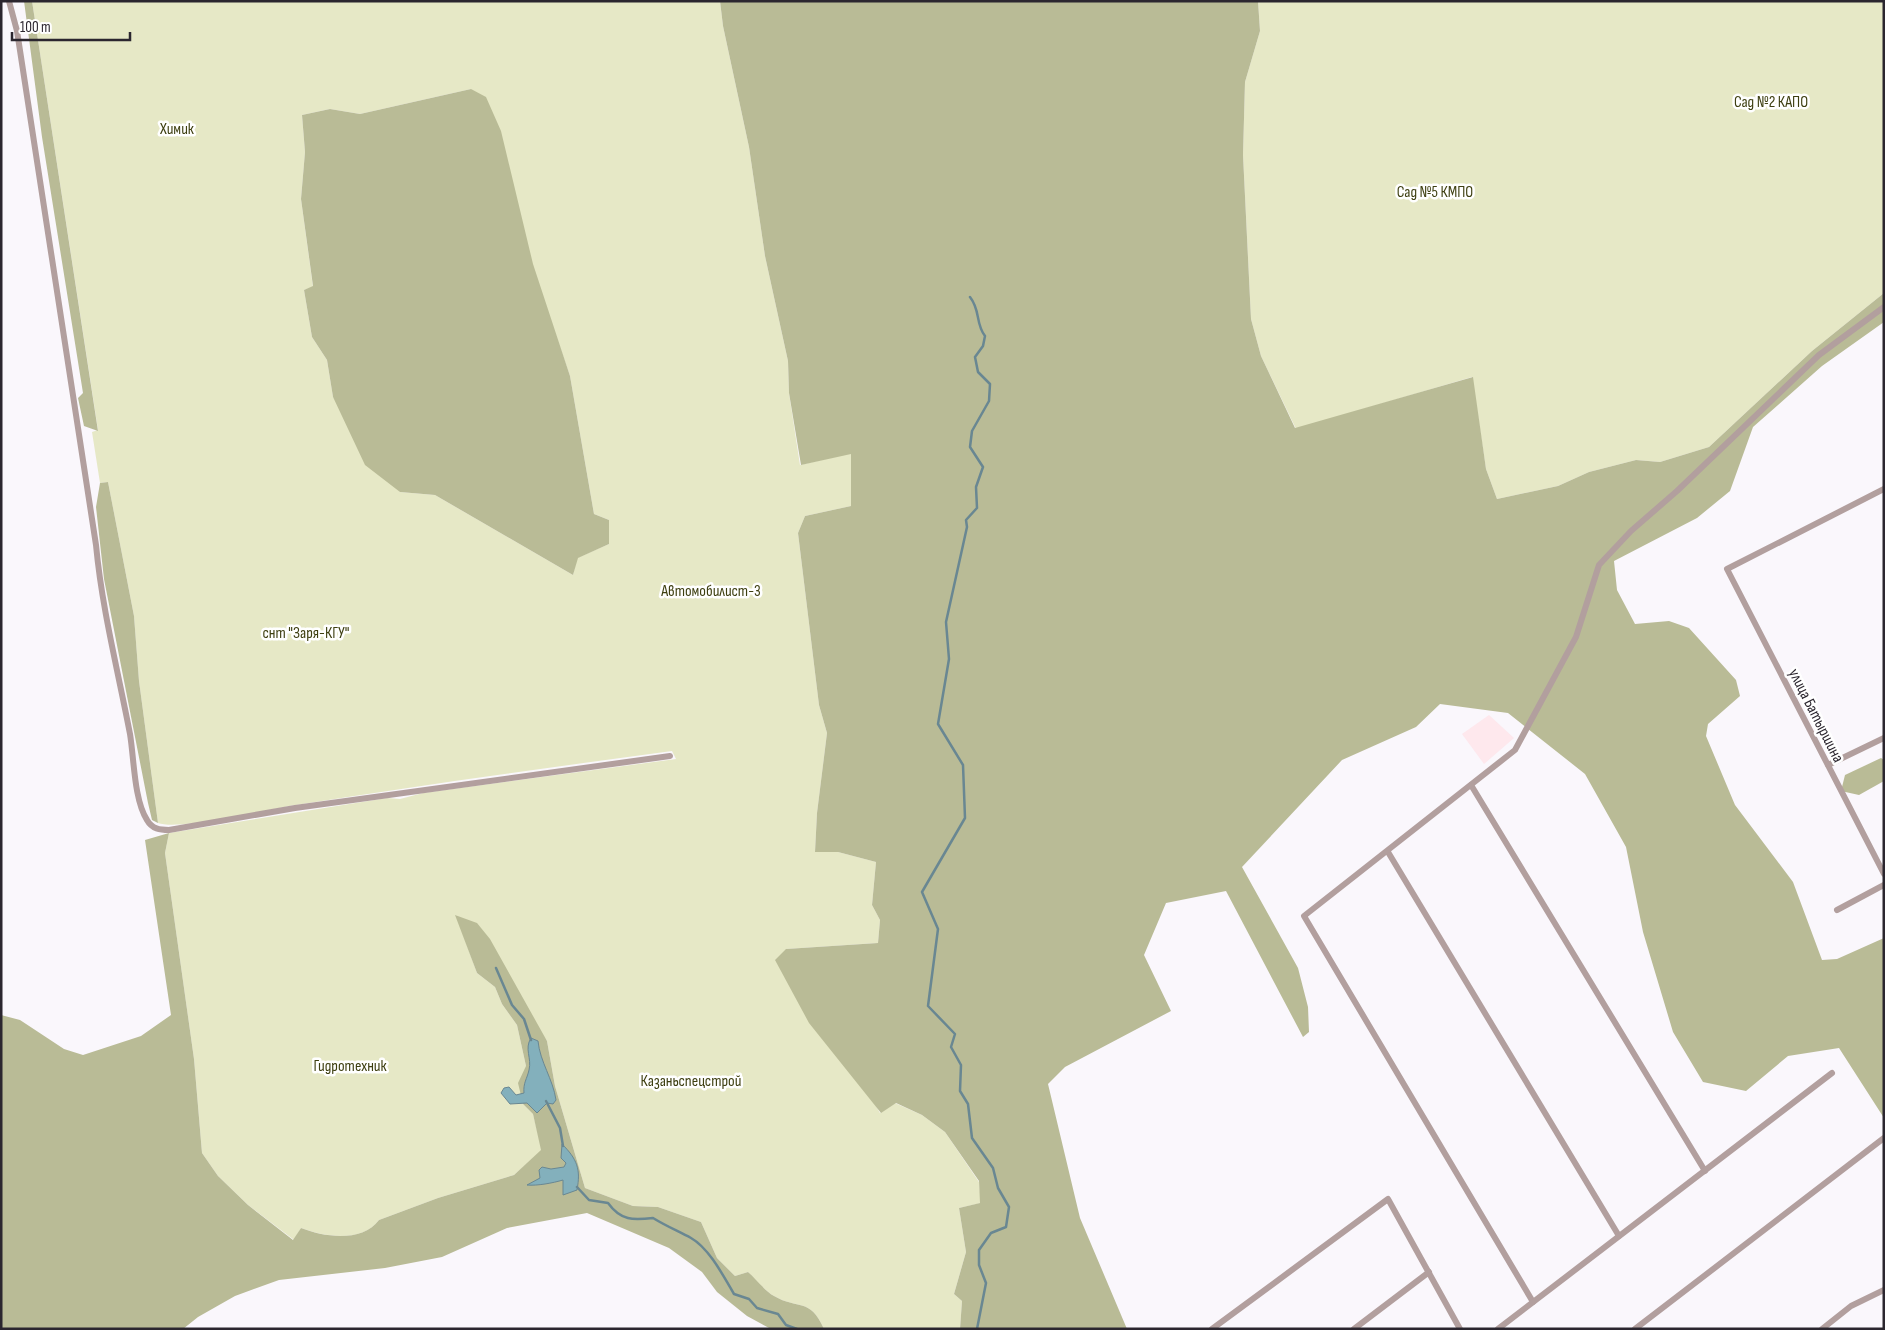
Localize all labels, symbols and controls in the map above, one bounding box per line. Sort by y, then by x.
scale bar [12,10,130,42]
text: 100 m [20,18,51,37]
park label: Сад №2 КАПО [1734,93,1808,112]
park label: Химик [159,120,195,139]
park label: Сад №5 КМПО [1397,183,1473,202]
park label: Автомобилист-3 [660,582,761,601]
park label: снт "Заря-КГУ" [263,624,349,643]
street label: улица Батыршина [1784,666,1847,766]
park label: Гидротехник [313,1057,388,1076]
park label: Казаньспецстрой [641,1072,741,1091]

